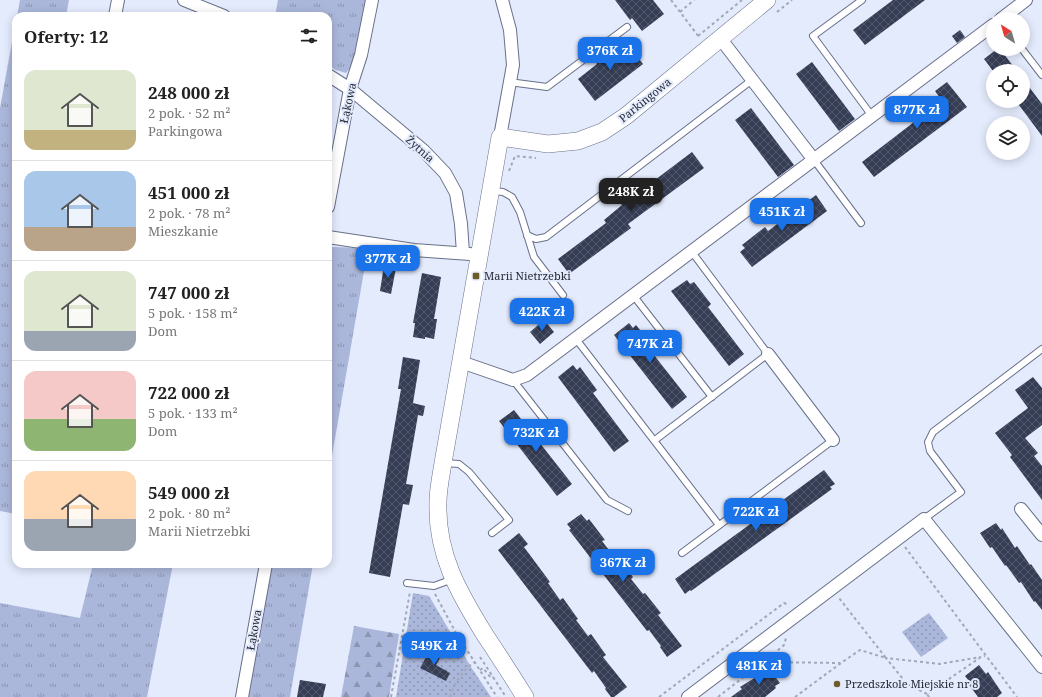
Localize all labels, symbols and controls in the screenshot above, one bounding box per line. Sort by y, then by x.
north arrow [986,12,1030,56]
map controls [986,12,1030,160]
text: Oferty: 12 [24,25,108,48]
icon: filters [298,25,320,47]
pin: 376K zł [573,37,647,71]
text: 376K zł [587,41,633,59]
button: locate [986,64,1030,108]
street label: Parkingowa [615,74,674,125]
text: 248 000 zł [148,81,229,104]
street label: Łąkowa [336,81,359,125]
icon: home [56,86,104,134]
pin: 877K zł [880,96,954,130]
text: 877K zł [894,100,940,118]
text: 2 pok. · 52 m² [148,104,230,122]
button: layers [986,116,1030,160]
text: Parkingowa [148,122,222,140]
street label: Żytnia [403,132,438,165]
pin: 248K zł [594,178,668,212]
text: 451 000 zł [148,181,229,204]
text: 248K zł [608,182,654,200]
icon: home [56,187,104,235]
pin: 451K zł [745,198,819,232]
text: 451K zł [759,202,805,220]
text: 2 pok. · 78 m² [148,204,230,222]
text: Mieszkanie [148,222,218,240]
pin: 377K zł [351,245,425,279]
text: 377K zł [365,249,411,267]
place label: Marii Nietrzebki [484,268,571,283]
marker: Marii Nietrzebki [471,271,481,281]
text: 747 000 zł [148,281,229,304]
icon: home [56,287,104,335]
pin: 422K zł [505,298,579,332]
text: 422K zł [519,302,565,320]
text: 5 pok. · 158 m² [148,304,238,322]
text: Dom [148,322,177,340]
pin: 747K zł [613,330,687,364]
text: 747K zł [627,334,673,352]
text: 722 000 zł [148,381,229,404]
icon: home [56,387,104,435]
text: 5 pok. · 133 m² [148,404,238,422]
pin: 732K zł [499,419,573,453]
text: Dom [148,422,177,440]
text: 732K zł [513,423,559,441]
text: 549 000 zł [148,481,229,504]
icon: home [56,487,104,535]
pin: 722K zł [719,498,793,532]
text: 722K zł [733,502,779,520]
text: 2 pok. · 80 m² [148,504,230,522]
text: Marii Nietrzebki [148,522,250,540]
pin: 367K zł [586,549,660,583]
text: 367K zł [600,553,646,571]
street label: Łąkowa [243,608,264,652]
pin: 549K zł [397,632,471,666]
text: 549K zł [411,636,457,654]
pin: 481K zł [722,652,796,686]
text: 481K zł [736,656,782,674]
place label: Przedszkole Miejskie nr 8 [845,676,978,691]
marker: Przedszkole Miejskie nr 8 [832,679,842,689]

